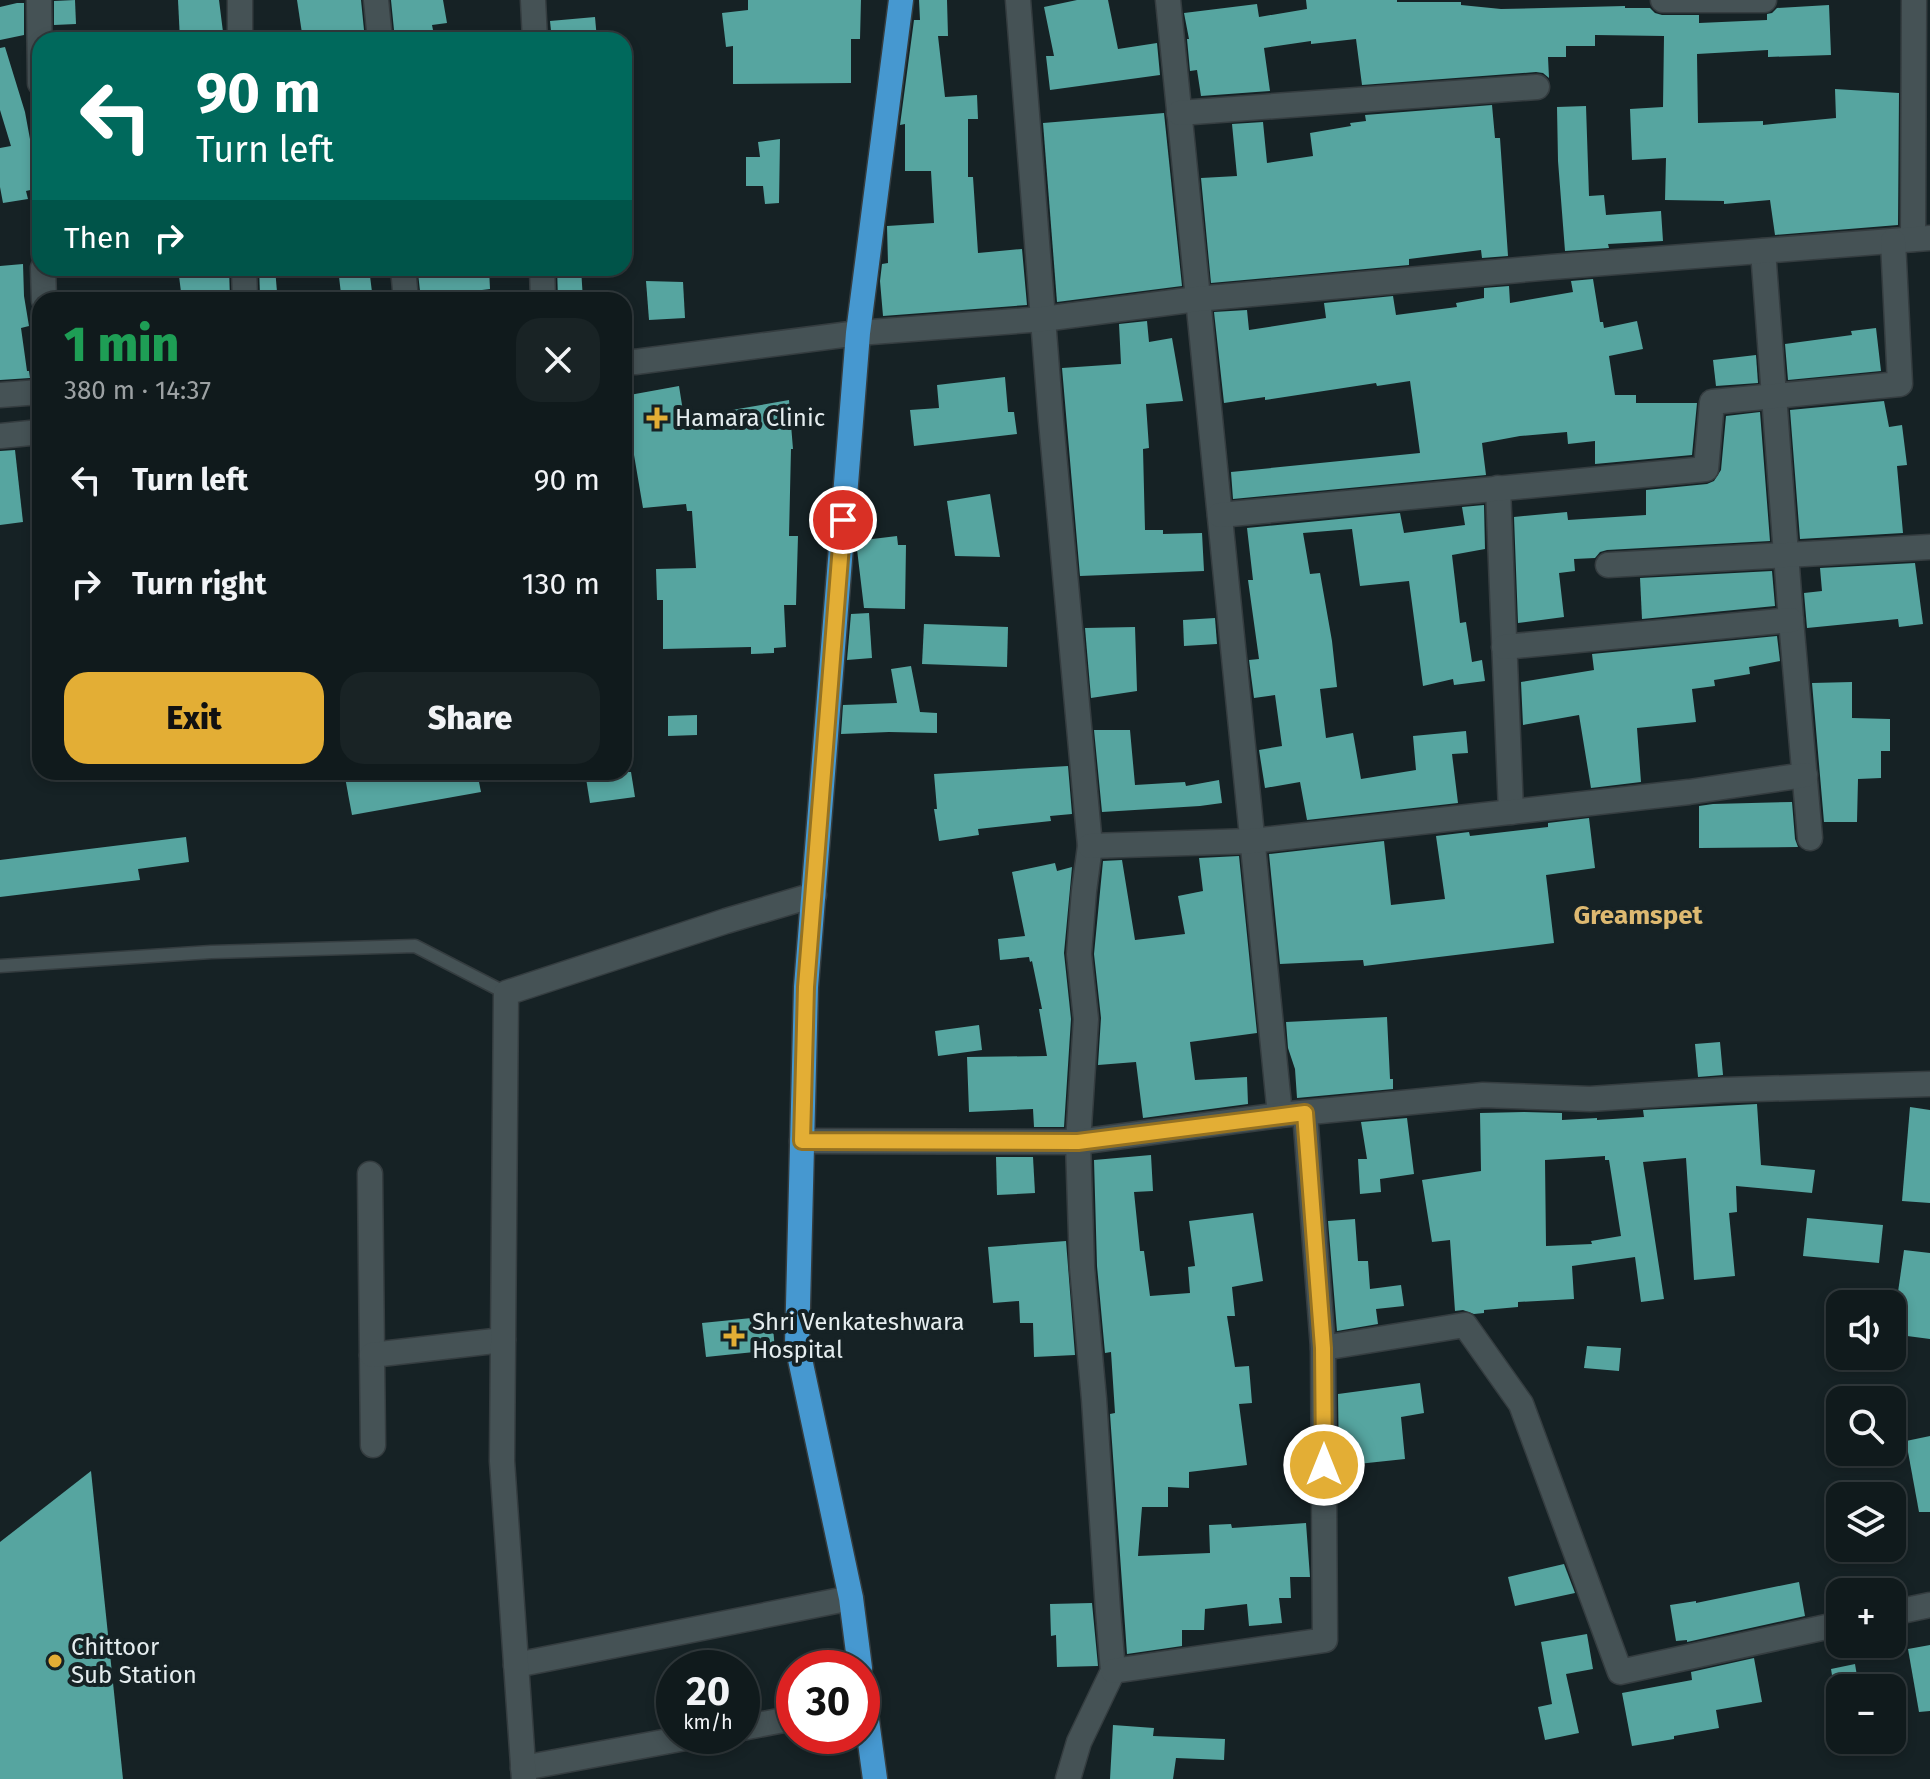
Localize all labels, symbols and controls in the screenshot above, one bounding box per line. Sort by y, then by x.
text: 90 m [196,60,321,127]
icon: left [64,64,168,168]
text: Turn left [196,128,334,172]
icon: right [147,216,191,260]
text: Then [64,220,131,256]
text: 1 min [64,316,179,374]
button: close [516,318,600,402]
text: 380 m · 14:37 [64,375,211,406]
place label: Hamara Clinic [675,404,825,432]
marker: Hamara Clinic [646,407,668,429]
icon: left [64,458,108,502]
text: Turn left [132,462,248,498]
text: 90 m [534,462,600,498]
pin [809,486,877,554]
icon: arrive [821,498,865,542]
icon: right [64,562,108,606]
text: Turn right [132,566,267,602]
text: 130 m [522,566,600,602]
button: Exit [64,672,324,764]
button: Share [340,672,600,764]
district label: Greamspet [1573,900,1704,931]
map controls [1826,1290,1906,1754]
button: sound [1826,1290,1906,1370]
place label: Shri Venkateshwara Hospital [752,1308,965,1364]
marker: Shri Venkateshwara Hospital [723,1325,745,1347]
button: search [1826,1386,1906,1466]
position arrow [1282,1423,1366,1507]
button: layers [1826,1482,1906,1562]
button: + [1826,1578,1906,1658]
place label: Chittoor Sub Station [71,1633,197,1689]
speed limit sign: 30 [776,1650,880,1754]
marker: Chittoor Sub Station [46,1652,64,1670]
text: 20 [686,1668,730,1716]
button: − [1826,1674,1906,1754]
text: km/h [683,1710,733,1734]

